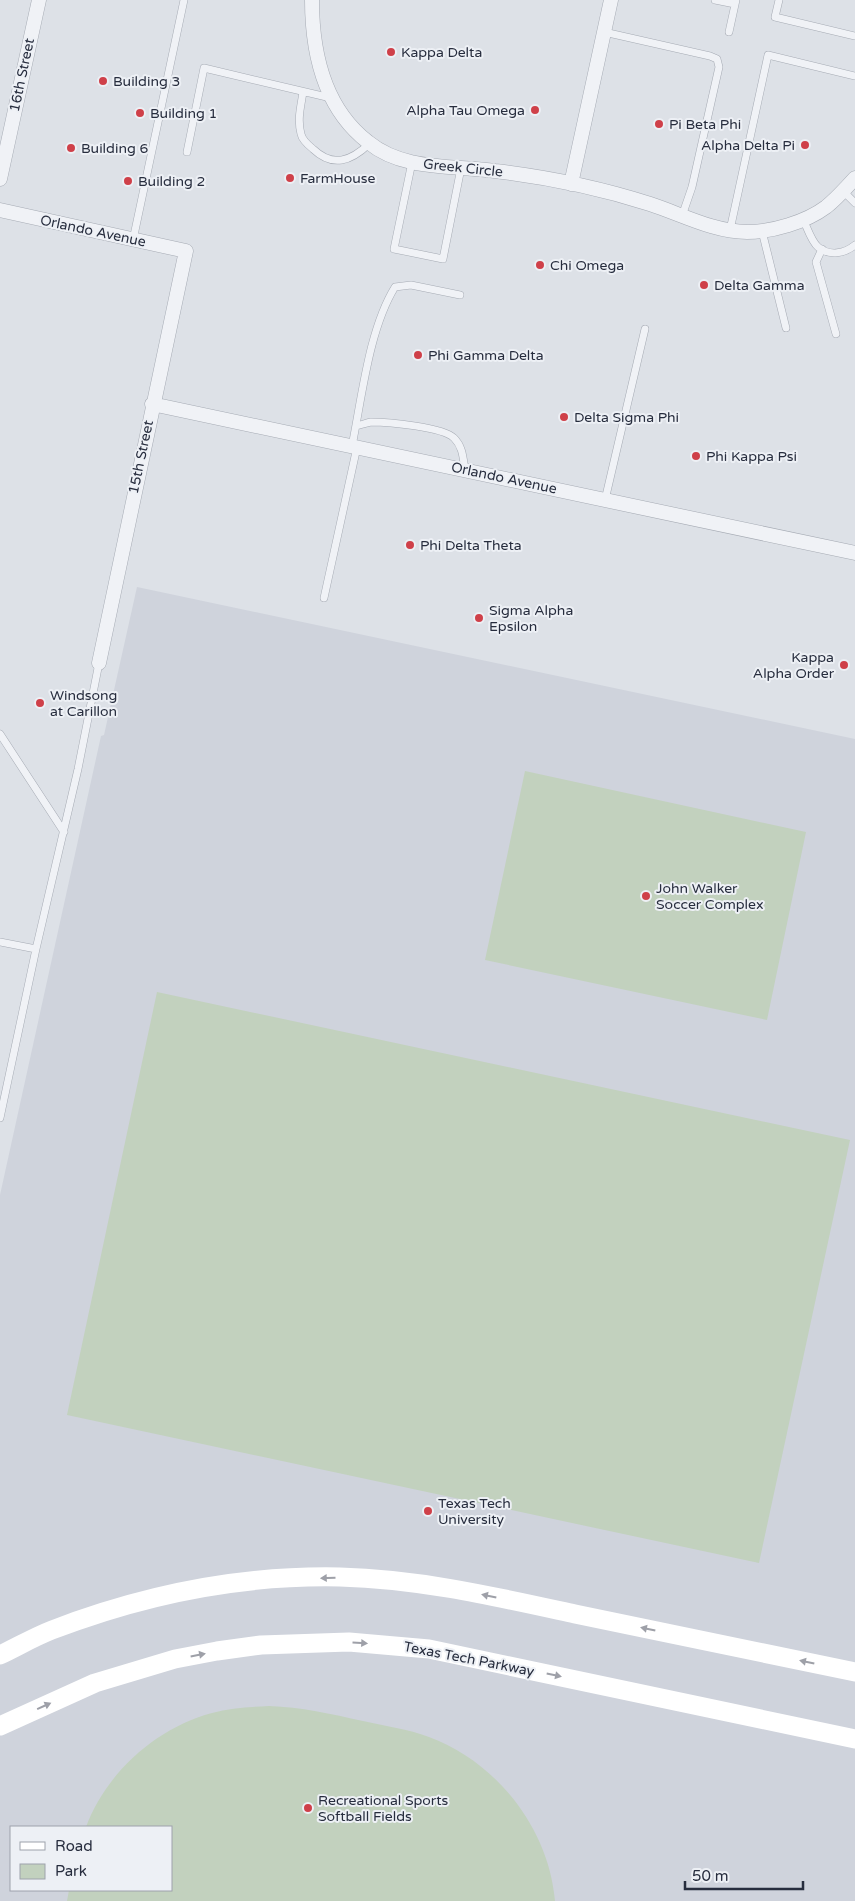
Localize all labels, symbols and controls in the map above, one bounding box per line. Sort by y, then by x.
street label: 16th Street [6,36,38,114]
place label: Kappa Delta [401,44,482,61]
marker: Kappa Delta [385,46,397,58]
place label: Building 3 [113,73,180,90]
marker: Building 3 [97,75,109,87]
place label: Alpha Tau Omega [406,102,525,119]
marker: Alpha Tau Omega [529,104,541,116]
place label: Building 1 [150,105,217,122]
marker: Building 1 [134,107,146,119]
place label: Pi Beta Phi [669,116,741,133]
marker: Pi Beta Phi [653,118,665,130]
place label: Alpha Delta Pi [701,137,795,154]
marker: Alpha Delta Pi [799,139,811,151]
place label: Building 6 [81,140,148,157]
marker: Building 6 [65,142,77,154]
street label: Greek Circle [422,155,504,181]
place label: FarmHouse [300,170,375,187]
marker: FarmHouse [284,172,296,184]
place label: Building 2 [138,173,205,190]
marker: Building 2 [122,175,134,187]
street label: Orlando Avenue [39,212,147,251]
place label: Chi Omega [550,257,624,274]
marker: Chi Omega [534,259,546,271]
place label: Delta Gamma [714,277,805,294]
marker: Delta Gamma [698,279,710,291]
place label: Phi Gamma Delta [428,347,544,364]
marker: Phi Gamma Delta [412,349,424,361]
place label: Delta Sigma Phi [574,409,679,426]
marker: Delta Sigma Phi [558,411,570,423]
street label: 15th Street [125,418,157,496]
place label: Phi Kappa Psi [706,448,797,465]
marker: Phi Kappa Psi [690,450,702,462]
street label: Orlando Avenue [450,459,558,498]
place label: Phi Delta Theta [420,537,522,554]
marker: Phi Delta Theta [404,539,416,551]
place label: Sigma Alpha Epsilon [489,602,573,635]
marker: Sigma Alpha Epsilon [473,612,485,624]
place label: Kappa Alpha Order [753,649,835,682]
marker: Kappa Alpha Order [838,659,850,671]
place label: Windsong at Carillon [50,687,117,720]
marker: Windsong at Carillon [34,697,46,709]
place label: John Walker Soccer Complex [656,880,763,913]
marker: John Walker Soccer Complex [640,890,652,902]
place label: Texas Tech University [438,1495,511,1528]
marker: Texas Tech University [422,1505,434,1517]
one-way arrow [320,1574,336,1582]
one-way arrow [481,1591,497,1599]
one-way arrow [641,1625,656,1633]
street label: Texas Tech Parkway [402,1638,536,1680]
one-way arrow [352,1639,368,1647]
one-way arrow [190,1651,206,1659]
one-way arrow [799,1658,815,1666]
one-way arrow [547,1671,562,1679]
one-way arrow [37,1701,51,1709]
place label: Recreational Sports Softball Fields [318,1792,449,1825]
marker: Recreational Sports Softball Fields [302,1802,314,1814]
legend [10,1826,172,1891]
text: Road [55,1837,93,1855]
scale bar [685,1858,802,1890]
text: Park [55,1862,87,1880]
text: 50 m [692,1867,729,1885]

